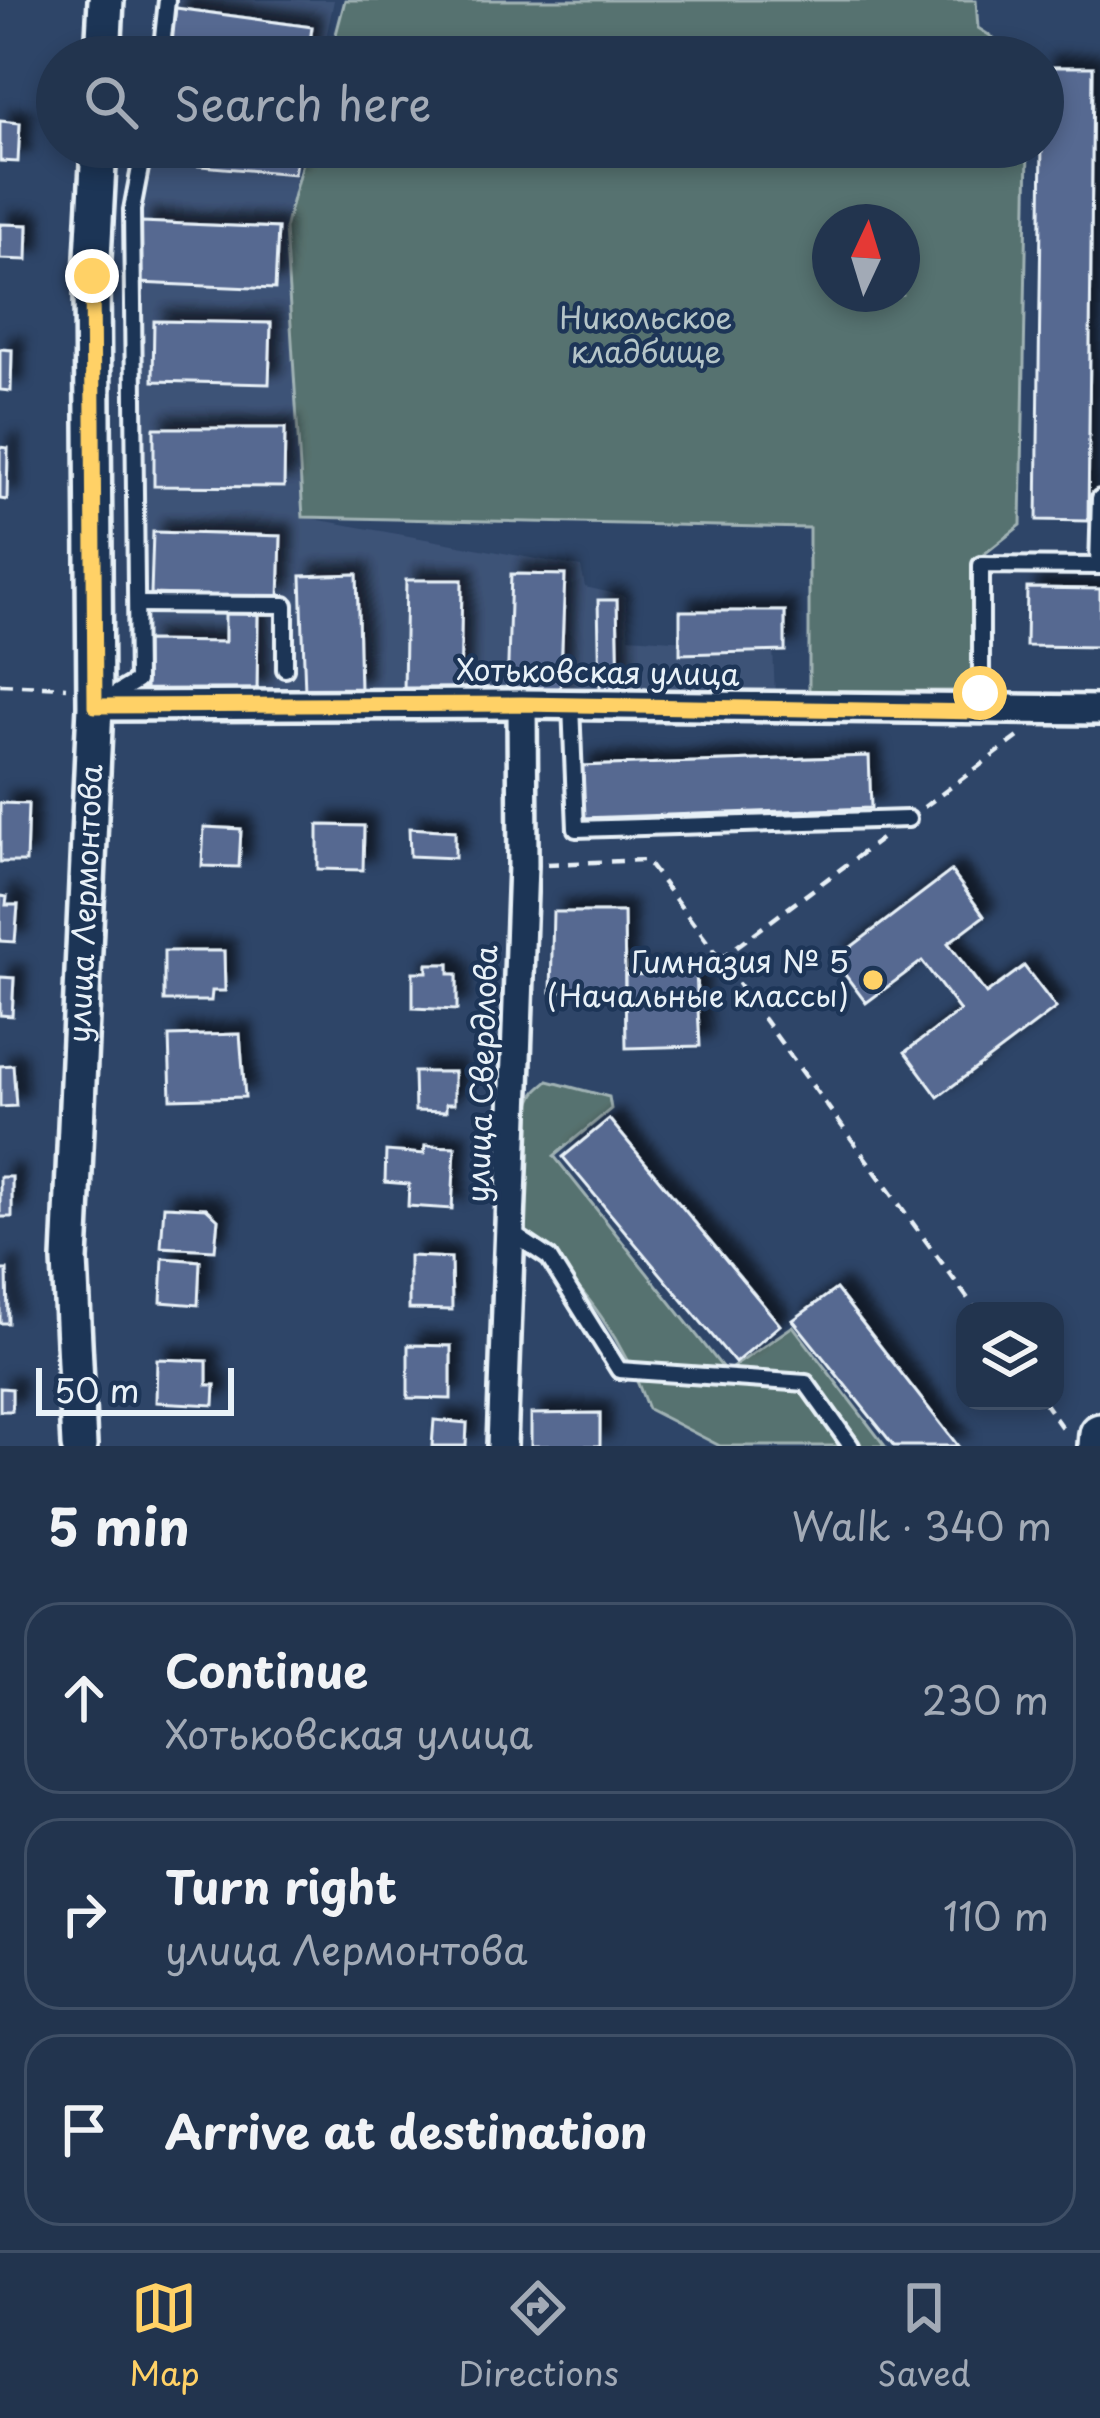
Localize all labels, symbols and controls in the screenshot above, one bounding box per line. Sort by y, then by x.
search box [36,36,1064,168]
text: Search here [174,68,431,136]
icon: search [78,69,144,135]
north arrow [812,204,920,312]
route end [65,249,119,303]
park label: Никольское кладбище [560,294,732,373]
street label: Хотьковская улица [456,646,740,695]
route start [953,666,1007,720]
street label: улица Лермонтова [55,763,112,1044]
place label: Гимназия № 5 (Начальные классы) [547,938,849,1017]
street label: улица Свердлова [454,944,507,1203]
marker: Гимназия № 5 (Начальные классы) [860,967,886,993]
map controls [956,1302,1064,1410]
button: layers [956,1302,1064,1410]
scale bar [36,1362,234,1415]
text: 50 m [54,1364,140,1414]
text: 5 min [48,1486,190,1563]
text: Walk · 340 m [792,1495,1052,1554]
text: Continue [165,1635,368,1703]
icon: ahead [51,1665,117,1731]
text: 230 m [922,1669,1049,1728]
text: Хотьковская улица [165,1703,533,1762]
text: Turn right [165,1851,397,1919]
icon: right [51,1881,117,1947]
text: 110 m [943,1885,1049,1944]
text: улица Лермонтова [165,1919,527,1978]
text: Arrive at destination [165,2096,648,2164]
icon: arrive [51,2097,117,2163]
tab: Map [129,2275,200,2397]
tab: Directions [458,2275,619,2397]
tab: Saved [877,2275,971,2397]

